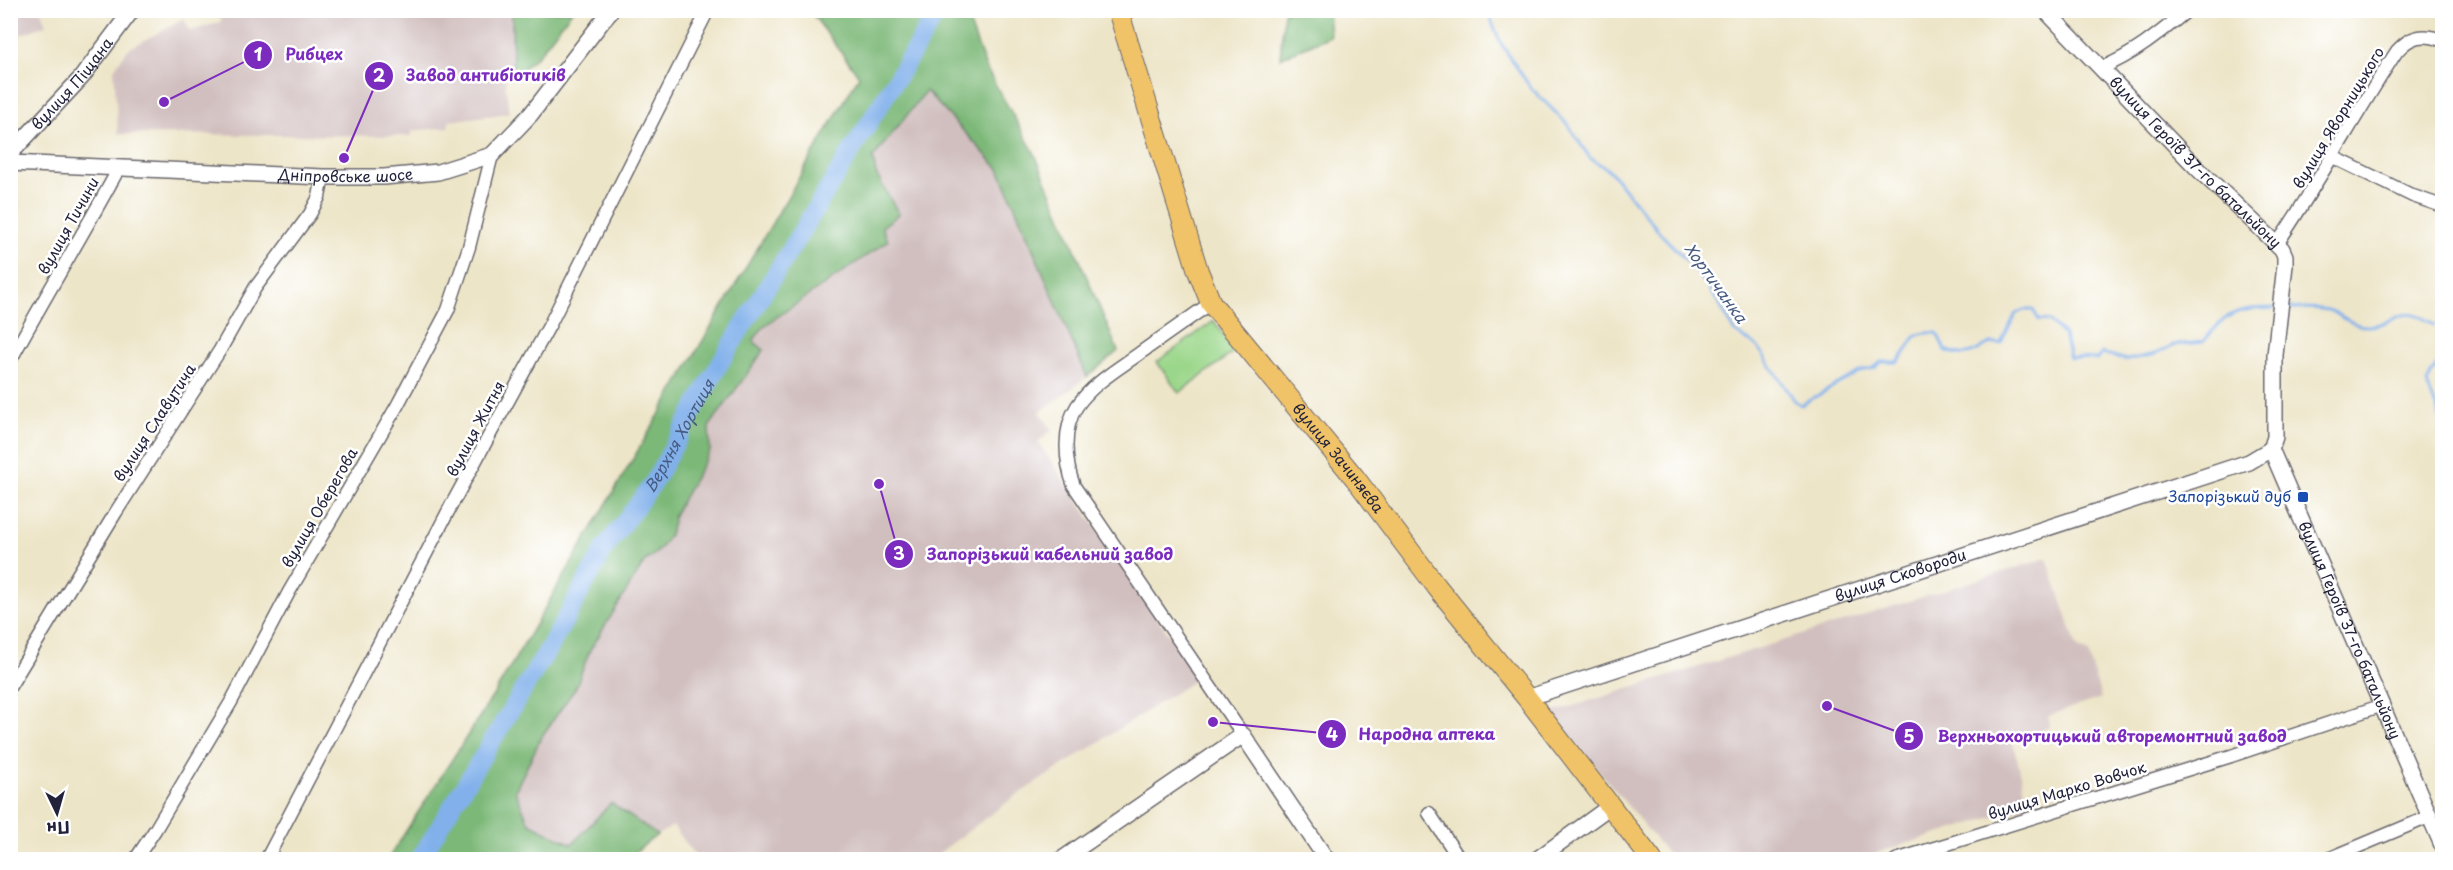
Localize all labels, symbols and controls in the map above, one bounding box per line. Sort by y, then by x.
street label: вулиця Піщана [25,31,118,134]
callout: Рибцех [243,38,355,72]
text: 1 [254,40,263,67]
text: Рибцех [285,41,343,65]
street label: вулиця Яворницького [2286,42,2389,193]
callout: Завод антибіотиків [364,59,578,93]
text: 2 [373,61,386,88]
text: Завод антибіотиків [405,62,566,86]
street label: вулиця Героїв 37-го батальйону [2105,70,2287,253]
street label: Дніпровське шосе [277,161,414,187]
street label: вулиця Тичини [31,172,104,278]
water label: Хортичанка [1680,237,1755,328]
street label: вулиця Славутича [107,358,201,486]
water label: Верхня Хортиця [637,373,720,497]
street label: вулиця Житня [440,376,510,480]
street label: вулиця Зачиняєва [1288,397,1391,518]
street label: вулиця Оберегова [275,442,363,572]
place label: Запорізький дуб [2168,484,2291,507]
marker: Запорізький дуб [2296,490,2310,504]
street label: вулиця Героїв 37-го батальйону [2293,517,2408,742]
callout: Запорізький кабельний завод [884,537,1186,571]
text: 3 [893,539,905,566]
text: Запорізький кабельний завод [926,541,1173,565]
street label: вулиця Сковороди [1831,542,1969,607]
callout: Народна аптека [1317,717,1508,751]
callout: Верхньохортицький авторемонтний завод [1894,719,2299,753]
text: 4 [1326,720,1338,747]
text: Народна аптека [1359,721,1496,745]
text: 5 [1903,722,1915,749]
text: Верхньохортицький авторемонтний завод [1937,723,2287,747]
street label: вулиця Марко Вовчок [1985,755,2149,825]
north arrow [27,783,87,843]
text: Пн [46,816,71,842]

